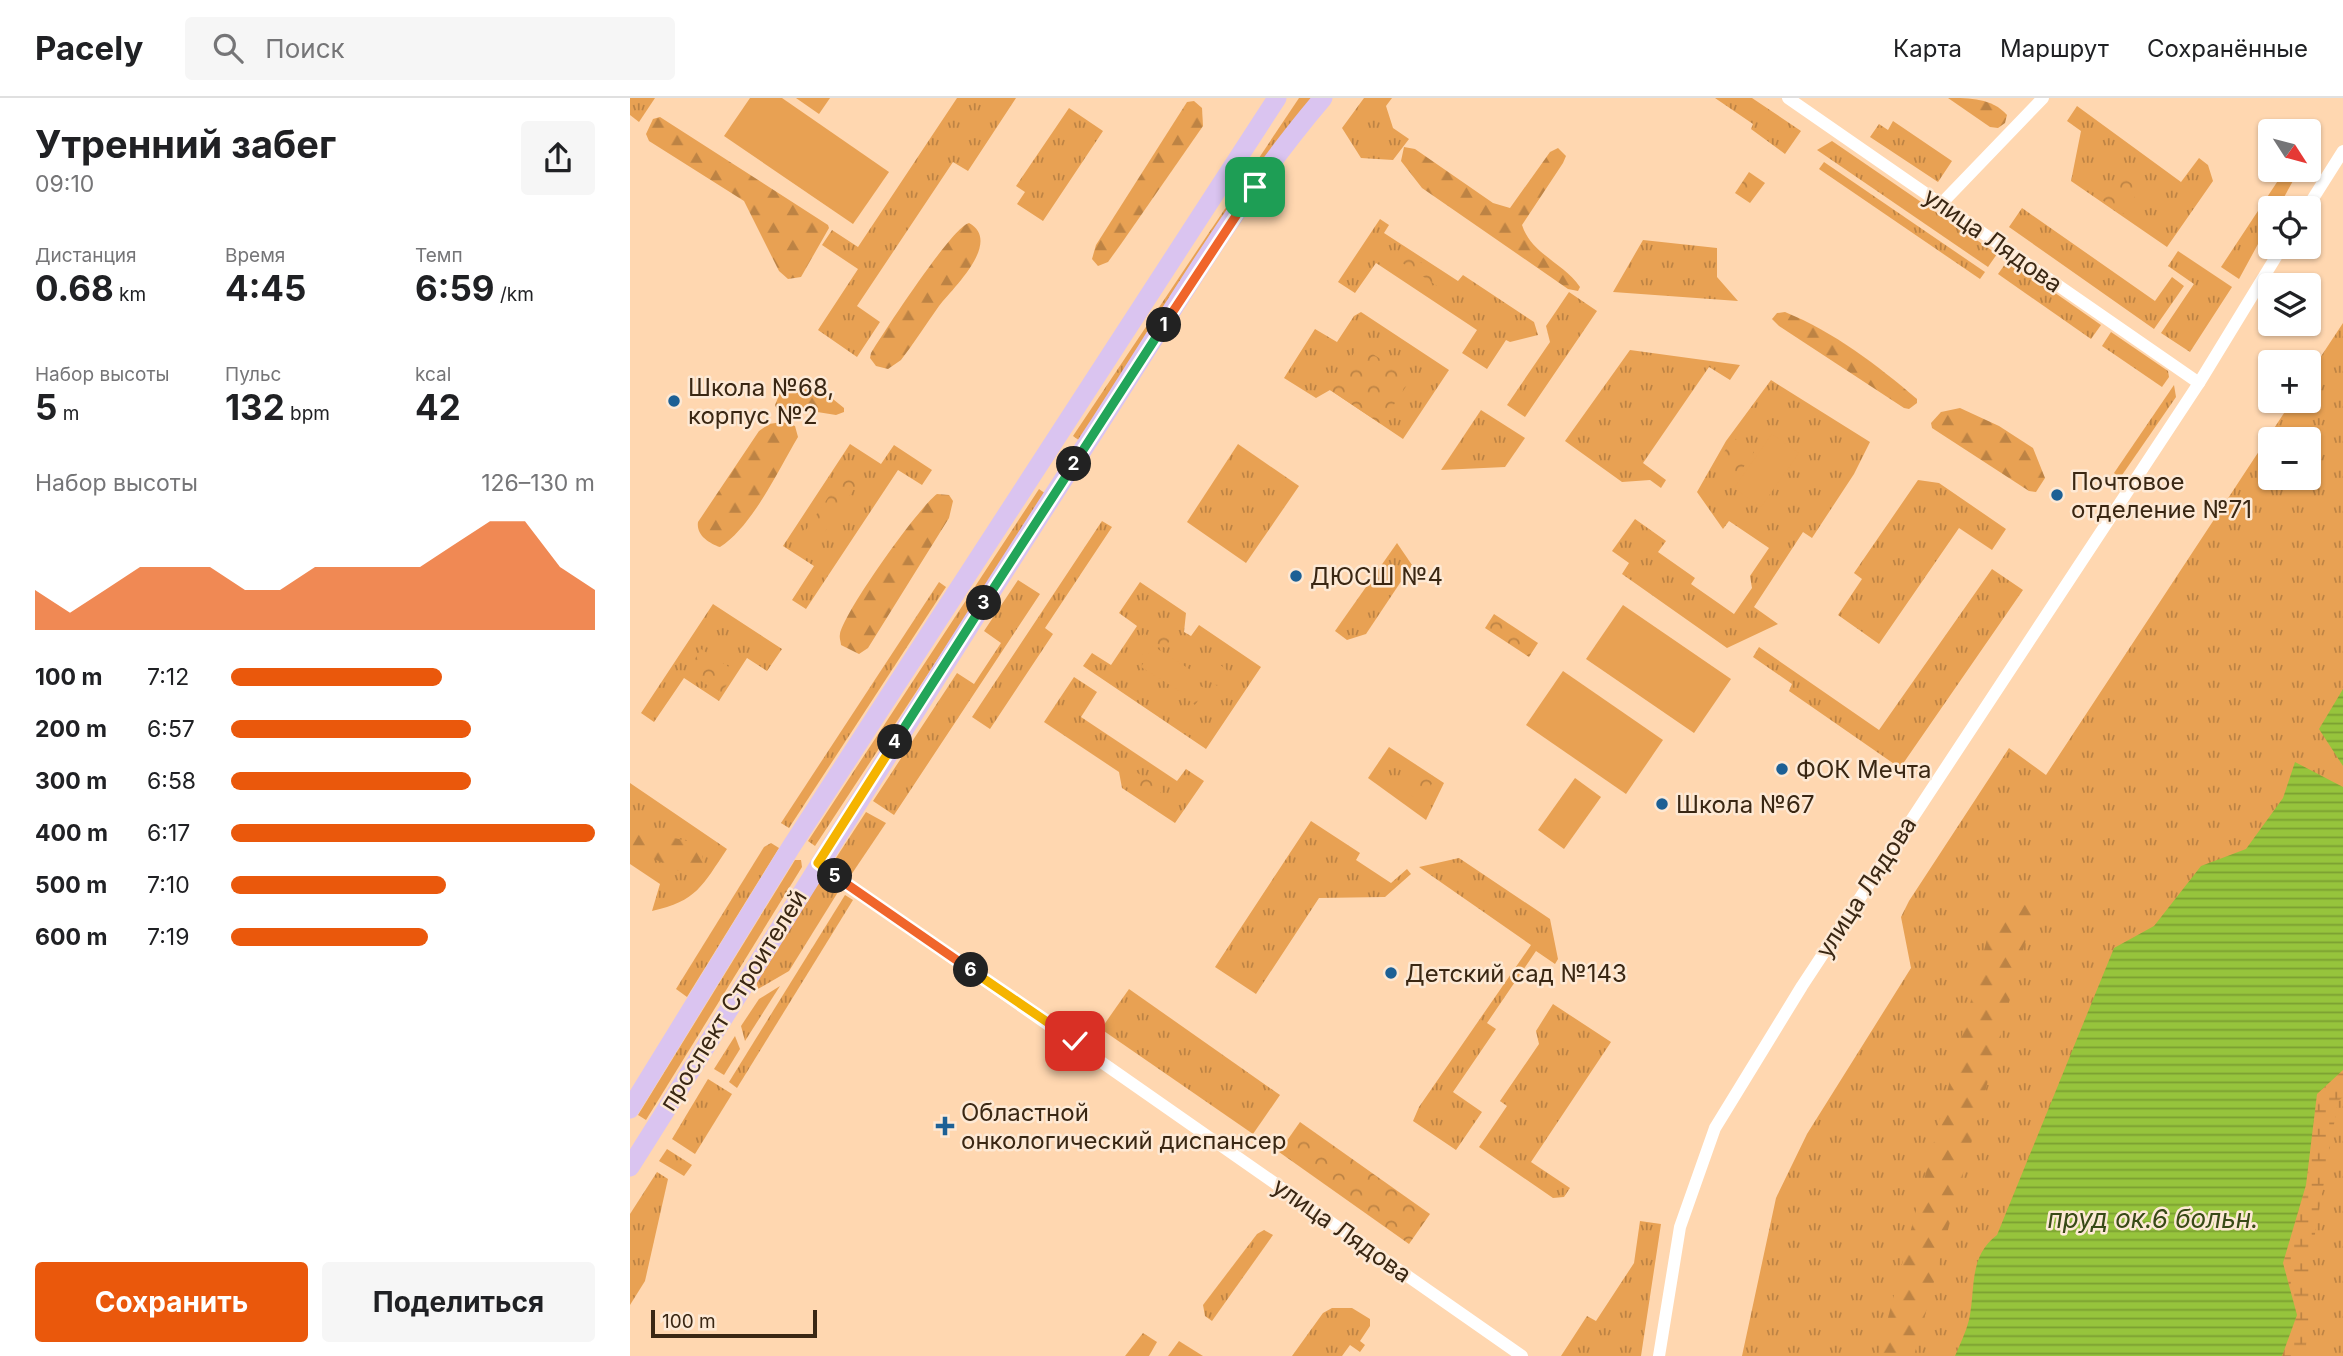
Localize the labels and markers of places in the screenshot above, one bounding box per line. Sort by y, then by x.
pin [1225,157,1285,217]
pin: 1 [1146,308,1182,342]
place label: Школа №68, корпус №2 [688,373,834,430]
marker: Школа №68, корпус №2 [666,393,682,409]
pin: 2 [1056,446,1092,482]
place label: Почтовое отделение №71 [2071,467,2252,524]
marker: Почтовое отделение №71 [2049,487,2065,503]
place label: ДЮСШ №4 [1310,562,1443,591]
marker: ДЮСШ №4 [1288,568,1304,584]
pin: 3 [966,586,1002,620]
pin: 4 [877,724,912,760]
place label: ФОК Мечта [1796,755,1932,784]
marker: ФОК Мечта [1774,761,1790,777]
place label: Школа №67 [1676,790,1815,819]
marker: Школа №67 [1654,796,1670,812]
pin: 5 [818,858,852,894]
pin: 6 [954,952,988,988]
place label: Детский сад №143 [1405,959,1627,988]
marker: Детский сад №143 [1383,965,1399,981]
pin [1045,1011,1105,1071]
place label: Областной онкологический диспансер [961,1098,1287,1155]
marker: Областной онкологический диспансер [935,1116,955,1136]

